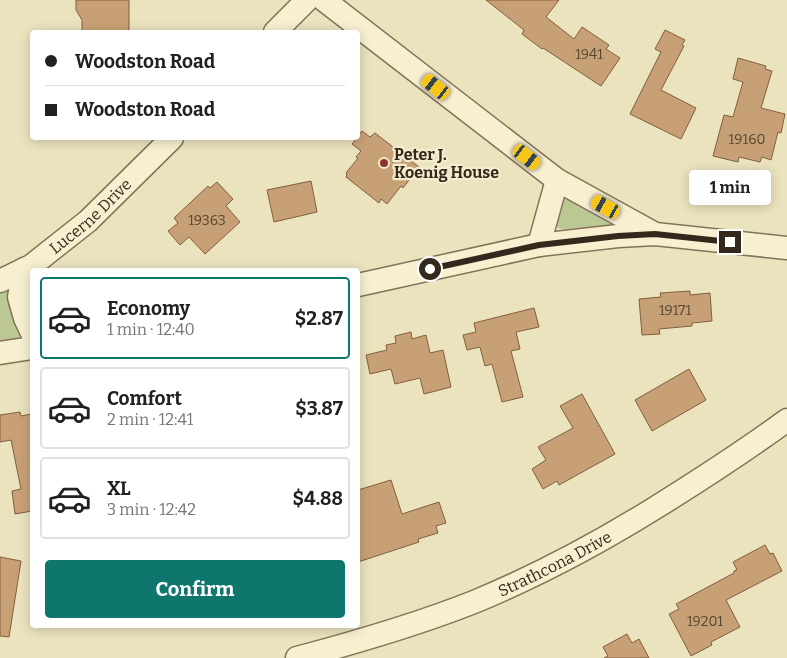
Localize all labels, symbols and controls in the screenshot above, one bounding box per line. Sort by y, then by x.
house number: 1941 [575,46,603,63]
text: Woodston Road [75,50,215,73]
car [419,72,452,102]
text: Woodston Road [75,98,215,121]
house number: 19160 [729,131,765,148]
car [510,142,543,172]
place label: Peter J. Koenig House [394,145,499,182]
marker: Peter J. Koenig House [378,157,390,169]
callout: 1 min [689,170,771,204]
street label: Lucerne Drive [46,175,135,258]
text: 1 min [710,178,750,197]
car [589,193,622,221]
house number: 19363 [188,212,226,229]
route end [719,231,741,253]
route start [419,258,441,280]
icon: car [47,296,92,341]
text: Economy [107,297,190,320]
house number: 19171 [659,302,691,319]
text: $2.87 [295,307,343,330]
text: 1 min · 12:40 [107,320,195,339]
icon: car [47,386,92,431]
text: Comfort [107,387,182,410]
text: $3.87 [295,397,343,420]
text: 2 min · 12:41 [107,410,193,429]
icon: car [47,476,92,521]
text: XL [107,477,131,500]
text: $4.88 [293,487,343,510]
text: 3 min · 12:42 [107,500,196,519]
street label: Strathcona Drive [495,527,615,601]
button: Confirm [45,560,345,618]
house number: 19201 [687,613,723,630]

